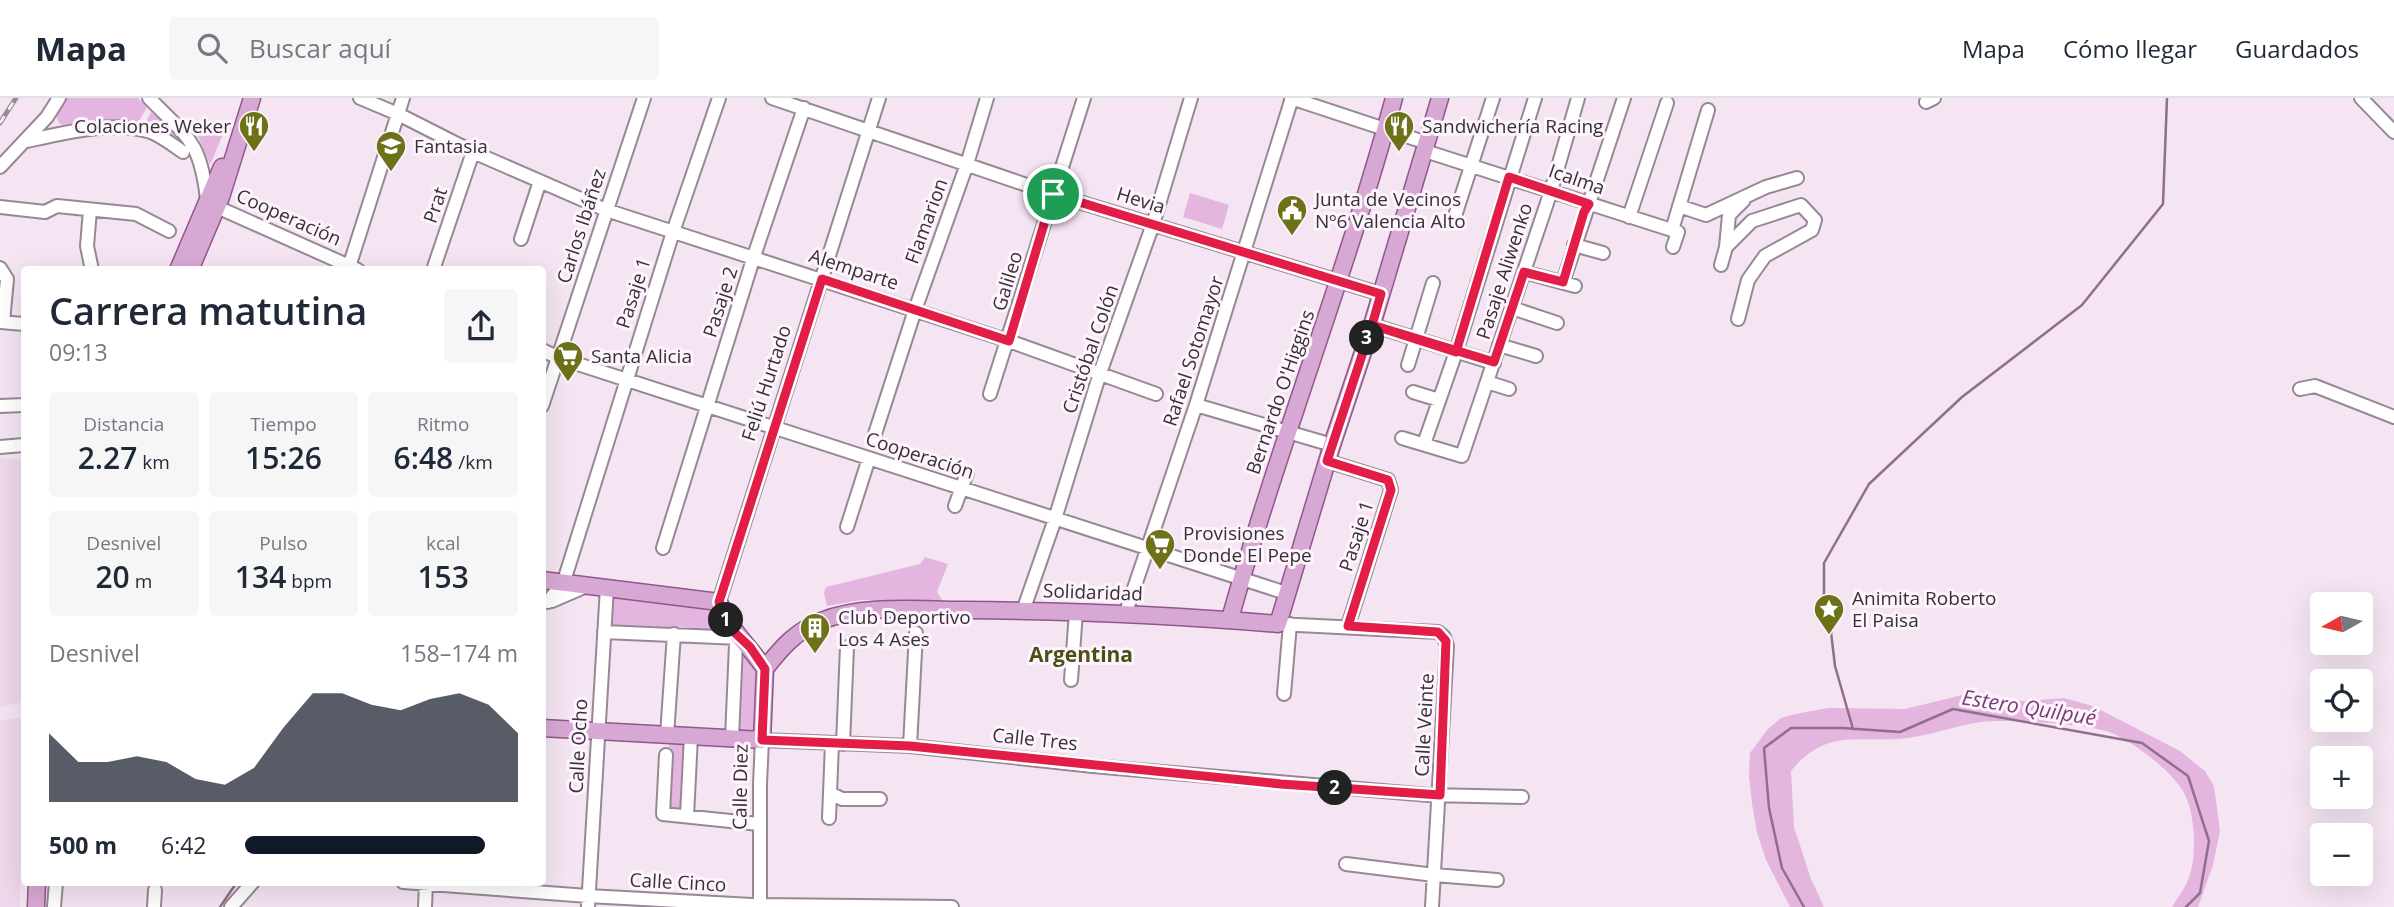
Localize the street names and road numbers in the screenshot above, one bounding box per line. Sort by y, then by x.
street label: Icalma [1545,157,1609,201]
street label: Carlos Ibáñez [550,165,612,287]
street label: Flamarion [899,175,953,267]
street label: Hevia [1114,180,1168,220]
street label: Cooperación [232,182,346,252]
street label: Prat [417,183,453,227]
street label: Pasaje Aliwenko [1470,199,1538,343]
street label: Alemparte [806,242,902,296]
street label: Galileo [986,248,1028,314]
street label: Pasaje 1 [609,254,657,332]
street label: Pasaje 2 [696,263,744,341]
street label: Rafael Sotomayor [1156,272,1230,429]
street label: Cristóbal Colón [1056,281,1124,417]
street label: Bernardo O'Higgins [1240,306,1320,478]
street label: Feliú Hurtado [735,322,797,444]
street label: Cooperación [863,425,977,485]
street label: Pasaje 1 [1332,497,1380,575]
street label: Solidaridad [1043,577,1143,607]
street label: Calle Veinte [1408,673,1440,777]
street label: Calle Ocho [563,698,593,794]
street label: Calle Tres [991,722,1079,756]
street label: Calle Diez [726,744,754,830]
street label: Calle Cinco [629,866,727,898]

